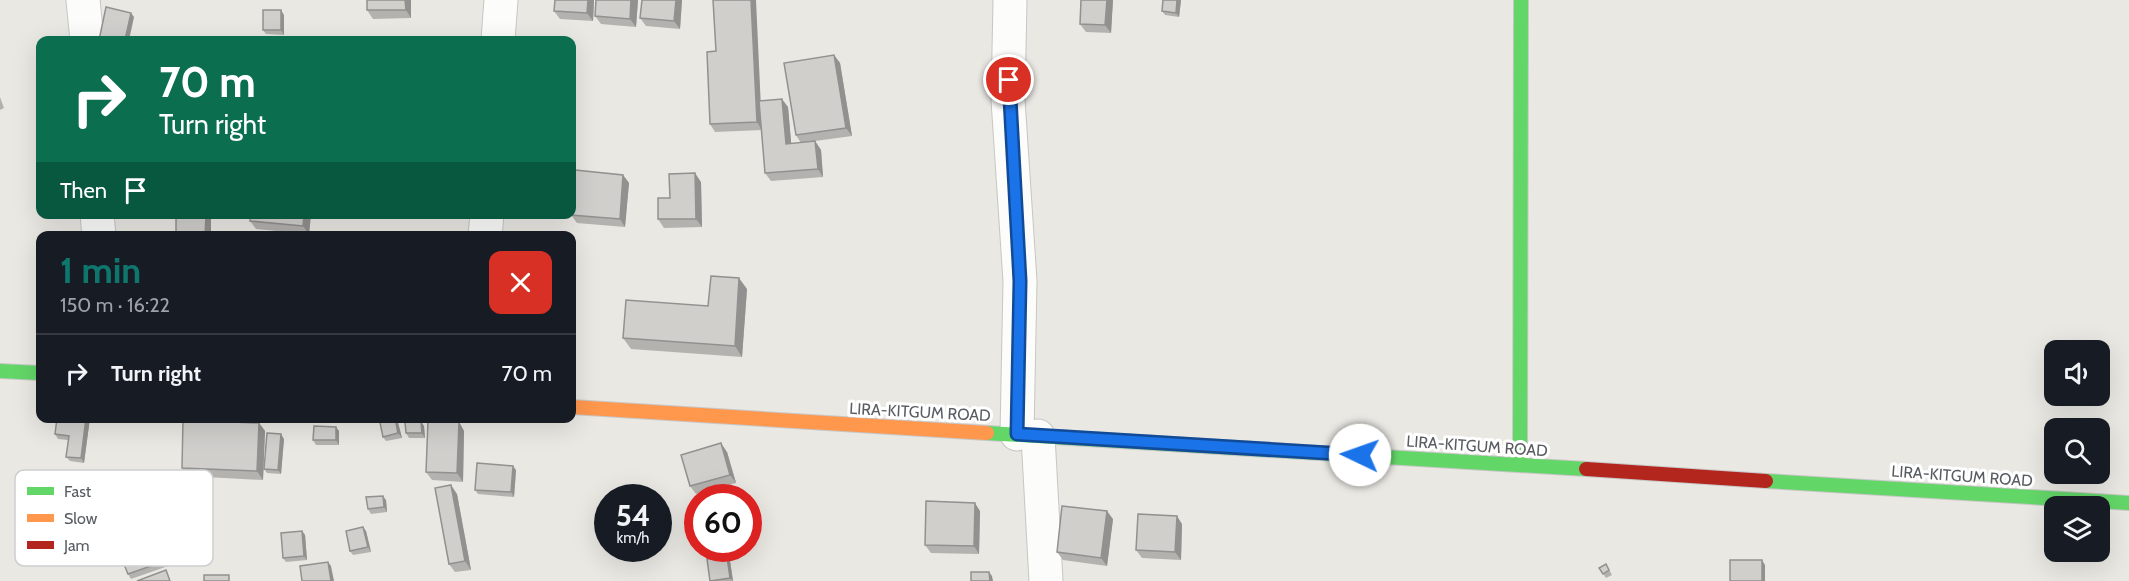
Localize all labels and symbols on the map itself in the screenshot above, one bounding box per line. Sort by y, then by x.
pin [983,54,1034,105]
street label: LIRA-KITGUM ROAD [849,399,991,425]
position arrow [1328,423,1392,487]
street label: LIRA-KITGUM ROAD [1406,432,1548,460]
street label: LIRA-KITGUM ROAD [1891,462,2033,490]
legend [15,470,213,566]
text: Fast [64,482,92,501]
speed limit sign: 60 [684,484,762,562]
text: Slow [64,509,98,528]
text: Jam [63,536,90,555]

